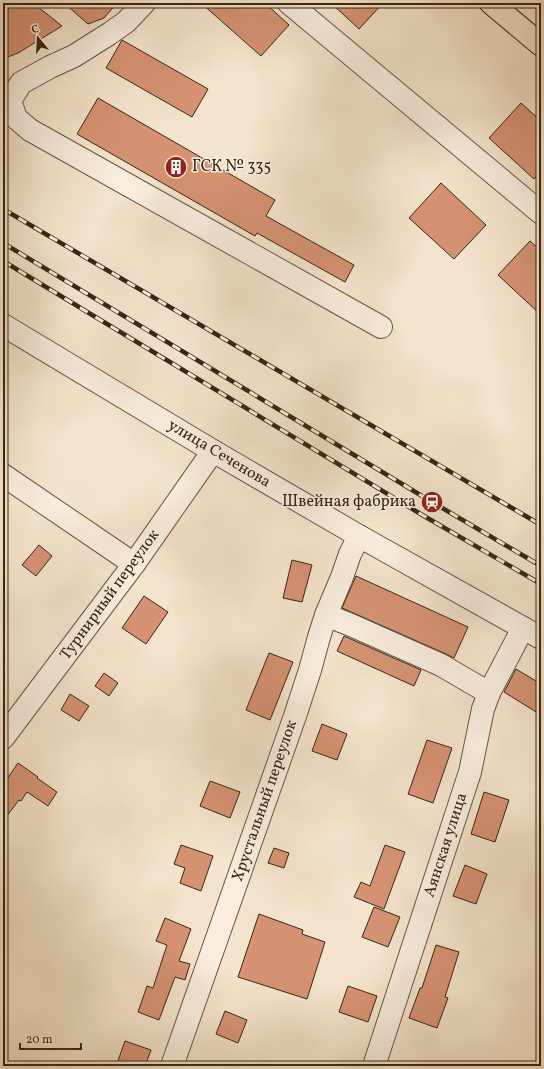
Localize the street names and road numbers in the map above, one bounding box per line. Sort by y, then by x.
street label: улица Сеченова [163,415,275,493]
street label: Турнирный переулок [55,525,165,665]
street label: Хрустальный переулок [227,717,303,885]
street label: Аянская улица [419,790,473,900]

